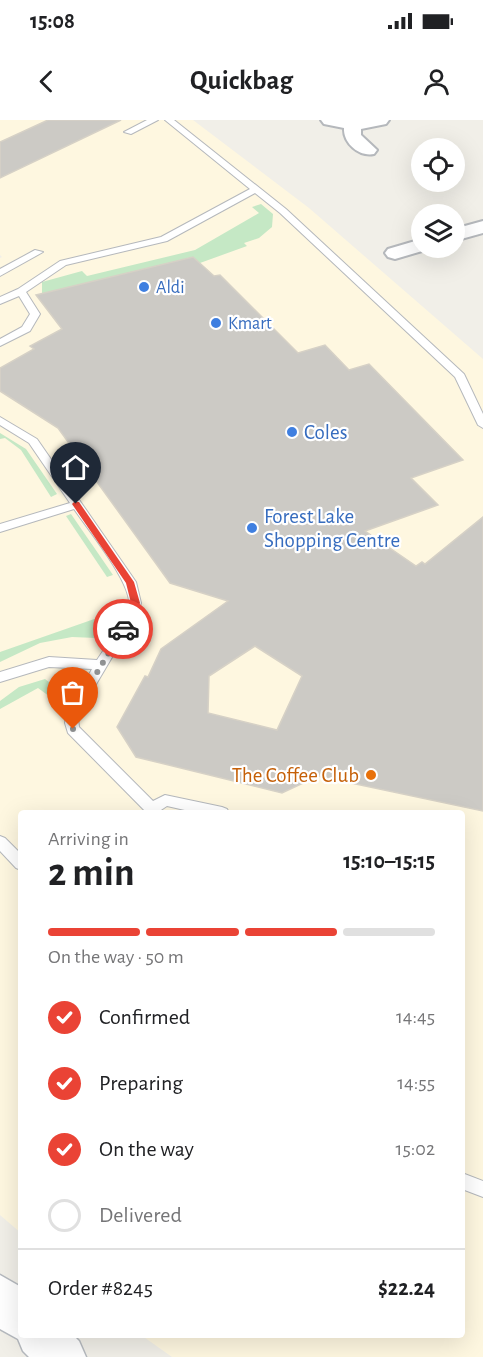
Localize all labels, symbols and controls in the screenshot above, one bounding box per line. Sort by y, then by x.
text: 15:08 [30,10,75,32]
icon: back [30,65,63,98]
icon: person [420,65,453,98]
text: Quickbag [190,67,293,94]
map controls [411,138,465,258]
button: locate [411,138,465,192]
button: layers [411,204,465,258]
place label: Aldi [156,279,185,297]
marker: Aldi [137,280,151,294]
place label: Kmart [228,315,272,333]
marker: Kmart [209,316,223,330]
place label: Coles [304,422,347,443]
marker: Coles [285,425,299,439]
pin [50,442,101,504]
icon: home [59,451,92,484]
place label: Forest Lake Shopping Centre [264,506,400,551]
marker: Forest Lake Shopping Centre [245,521,259,535]
courier [93,599,153,659]
icon: car [107,613,140,646]
pin [47,667,98,729]
icon: bag [56,676,89,709]
place label: The Coffee Club [232,765,359,786]
marker: The Coffee Club [364,768,378,782]
text: Arriving in [48,829,129,849]
text: 15:10–15:15 [343,850,435,872]
text: 2 min [48,854,135,893]
text: On the way · 50 m [48,947,184,967]
icon: check [48,1001,81,1034]
text: Confirmed [99,1006,190,1028]
text: 14:45 [396,1007,435,1027]
icon: check [48,1067,81,1100]
text: Preparing [99,1072,183,1094]
text: 14:55 [397,1073,435,1093]
icon: check [48,1133,81,1166]
text: On the way [99,1138,194,1160]
text: 15:02 [396,1139,435,1159]
text: Delivered [99,1204,182,1226]
text: Order #8245 [48,1277,153,1299]
text: $22.24 [378,1277,435,1299]

